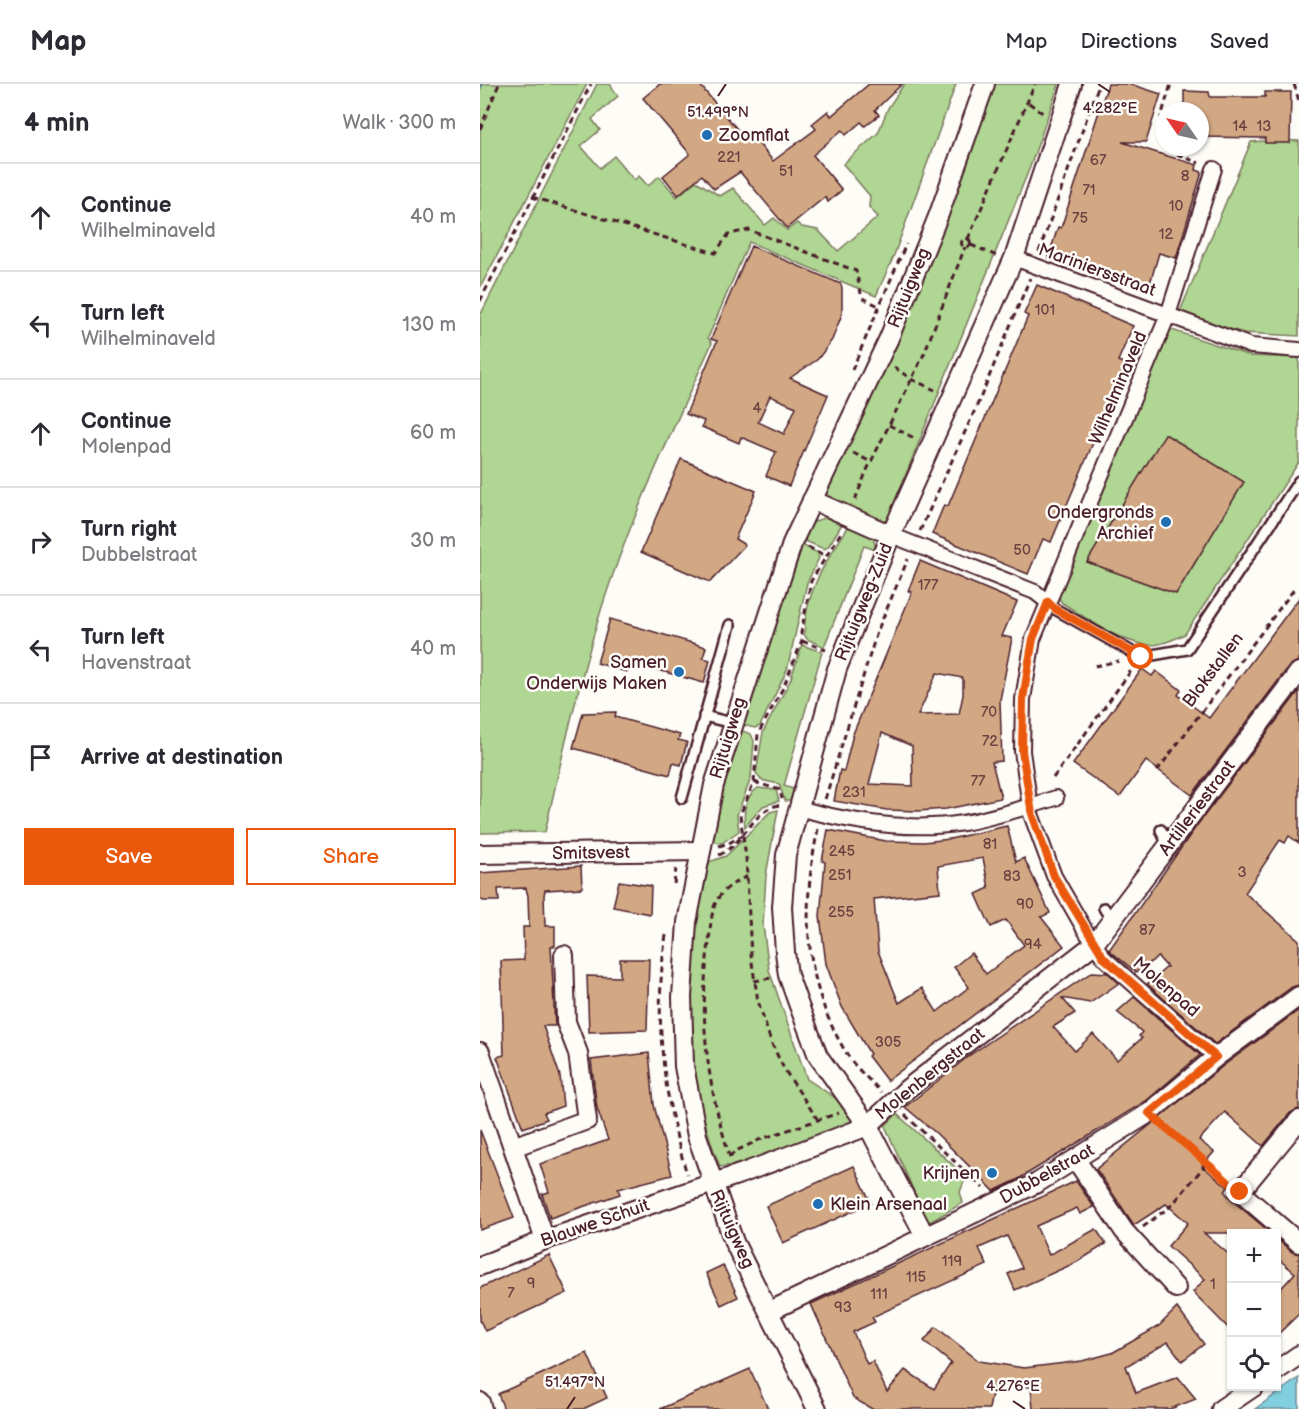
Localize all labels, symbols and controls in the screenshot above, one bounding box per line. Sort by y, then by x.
text: Map [30,25,86,58]
text: Map [1005,29,1048,54]
text: Directions [1081,29,1177,54]
text: Saved [1210,29,1269,54]
text: 4.282°E [1083,99,1138,118]
north arrow [1155,102,1209,156]
text: 51.499°N [687,103,749,122]
text: 4 min [24,108,89,139]
text: Walk · 300 m [343,111,456,135]
house number: 14 [1233,117,1247,136]
house number: 13 [1256,117,1272,136]
place label: Zoomflat [718,125,790,146]
marker: Zoomflat [700,128,714,142]
house number: 221 [717,148,741,167]
house number: 67 [1090,151,1107,170]
house number: 51 [779,162,793,181]
house number: 8 [1181,167,1190,186]
house number: 71 [1082,181,1096,200]
text: Continue [81,192,171,219]
house number: 10 [1169,197,1183,216]
icon: ahead [24,201,57,234]
text: 40 m [410,205,456,229]
house number: 75 [1072,209,1088,228]
text: Wilhelminaveld [81,219,216,243]
house number: 12 [1159,225,1173,244]
street label: Mariniersstraat [1035,239,1159,301]
street label: Rijtuigweg [883,245,935,331]
text: Turn left [81,300,165,327]
house number: 101 [1035,301,1055,320]
icon: left [24,309,57,342]
text: 130 m [402,313,456,337]
text: Wilhelminaveld [81,327,216,351]
street label: Wilhelminaveld [1085,328,1151,448]
house number: 4 [752,399,762,418]
text: Continue [81,408,171,435]
icon: ahead [24,417,57,450]
text: 60 m [410,421,456,445]
text: Molenpad [81,435,171,459]
place label: Ondergronds Archief [1047,502,1154,544]
marker: Ondergronds Archief [1159,515,1173,529]
text: Turn right [81,516,177,543]
icon: right [24,525,57,558]
text: 30 m [410,529,456,553]
street label: Rijtuigweg-Zuid [831,540,897,664]
house number: 50 [1013,541,1031,560]
text: Dubbelstraat [81,543,197,567]
house number: 177 [918,576,939,595]
text: Turn left [81,624,165,651]
street label: Blokstallen [1178,629,1248,711]
icon: left [24,633,57,666]
text: 40 m [410,637,456,661]
route start [1127,643,1153,669]
text: Havenstraat [81,651,191,675]
place label: Samen Onderwijs Maken [526,652,667,694]
marker: Samen Onderwijs Maken [672,665,686,679]
street label: Rijtuigweg [706,695,750,781]
house number: 70 [981,703,997,722]
house number: 72 [982,732,998,751]
icon: arrive [24,741,57,774]
text: Arrive at destination [81,744,283,771]
street label: Artilleriestraat [1154,756,1240,860]
house number: 77 [971,772,986,791]
house number: 231 [842,783,866,802]
button: Save [24,828,234,885]
button: Share [246,828,456,885]
house number: 81 [983,835,997,854]
street label: Smitsvest [552,842,631,864]
house number: 245 [829,842,855,861]
house number: 3 [1237,863,1247,882]
house number: 251 [828,866,852,885]
house number: 83 [1003,867,1021,886]
house number: 90 [1016,895,1034,914]
house number: 255 [828,903,854,922]
house number: 87 [1139,921,1156,940]
house number: 94 [1024,935,1042,954]
street label: Molenpad [1128,952,1204,1022]
street label: Molenbergstraat [871,1023,989,1124]
house number: 305 [875,1033,901,1052]
street label: Dubbelstraat [996,1139,1098,1209]
place label: Krijnen [922,1163,980,1184]
marker: Krijnen [985,1166,999,1180]
route end [1226,1178,1252,1204]
street label: Rijtuigweg [705,1186,759,1272]
street label: Blauwe Schuit [538,1194,653,1251]
place label: Klein Arsenaal [830,1194,947,1215]
marker: Klein Arsenaal [811,1197,825,1211]
map controls [1227,1229,1281,1391]
button: + [1227,1229,1281,1283]
house number: 119 [942,1252,962,1271]
house number: 115 [906,1268,926,1287]
house number: 9 [527,1274,535,1293]
house number: 1 [1210,1275,1216,1294]
button: − [1227,1283,1281,1337]
house number: 7 [507,1284,515,1303]
house number: 111 [870,1285,888,1304]
house number: 93 [834,1298,852,1317]
button: locate [1227,1337,1281,1391]
text: 51.497°N [545,1373,605,1392]
text: 4.276°E [986,1377,1040,1396]

